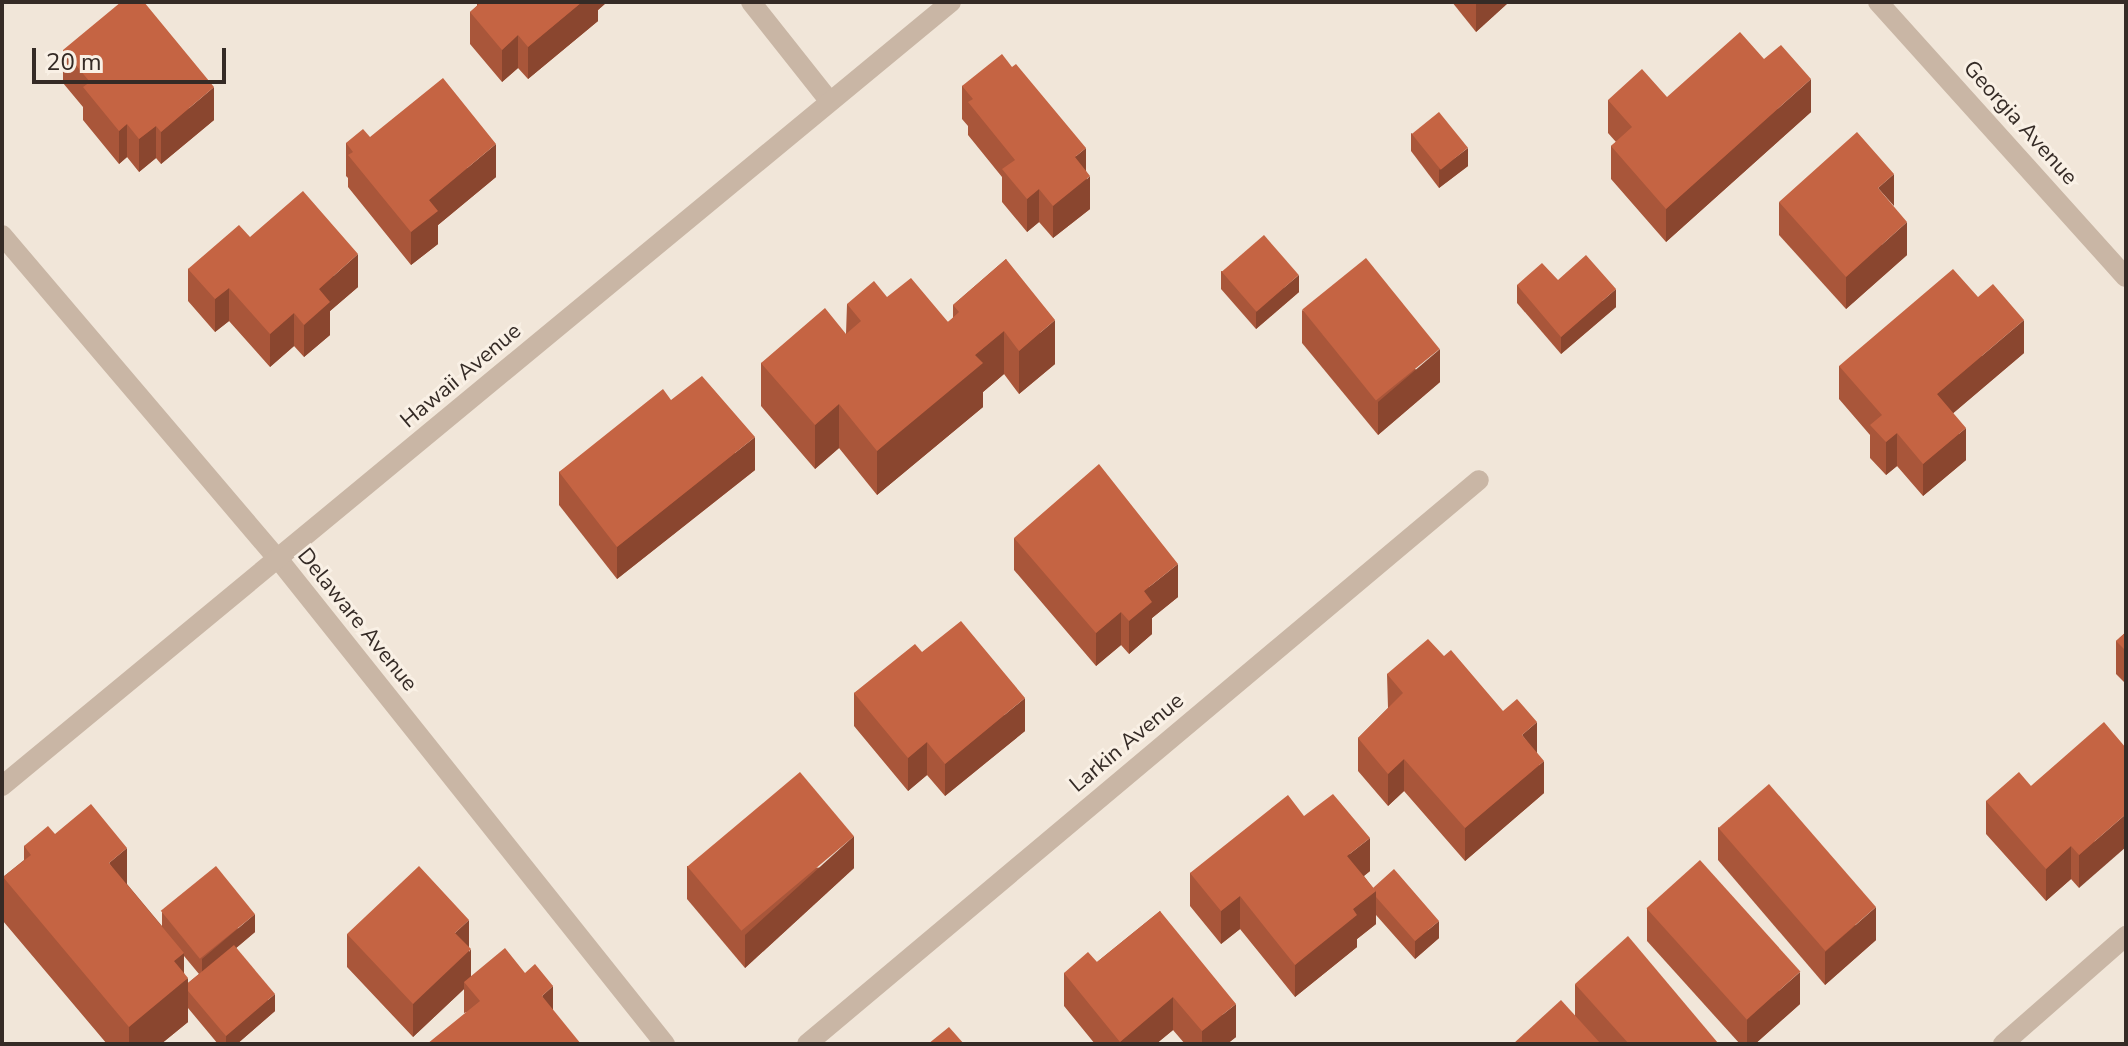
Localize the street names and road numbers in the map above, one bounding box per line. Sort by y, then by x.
street label: Georgia Avenue [1957,56,2083,190]
street label: Hawaii Avenue [395,318,527,434]
street label: Delaware Avenue [291,543,423,697]
street label: Larkin Avenue [1065,688,1189,798]

